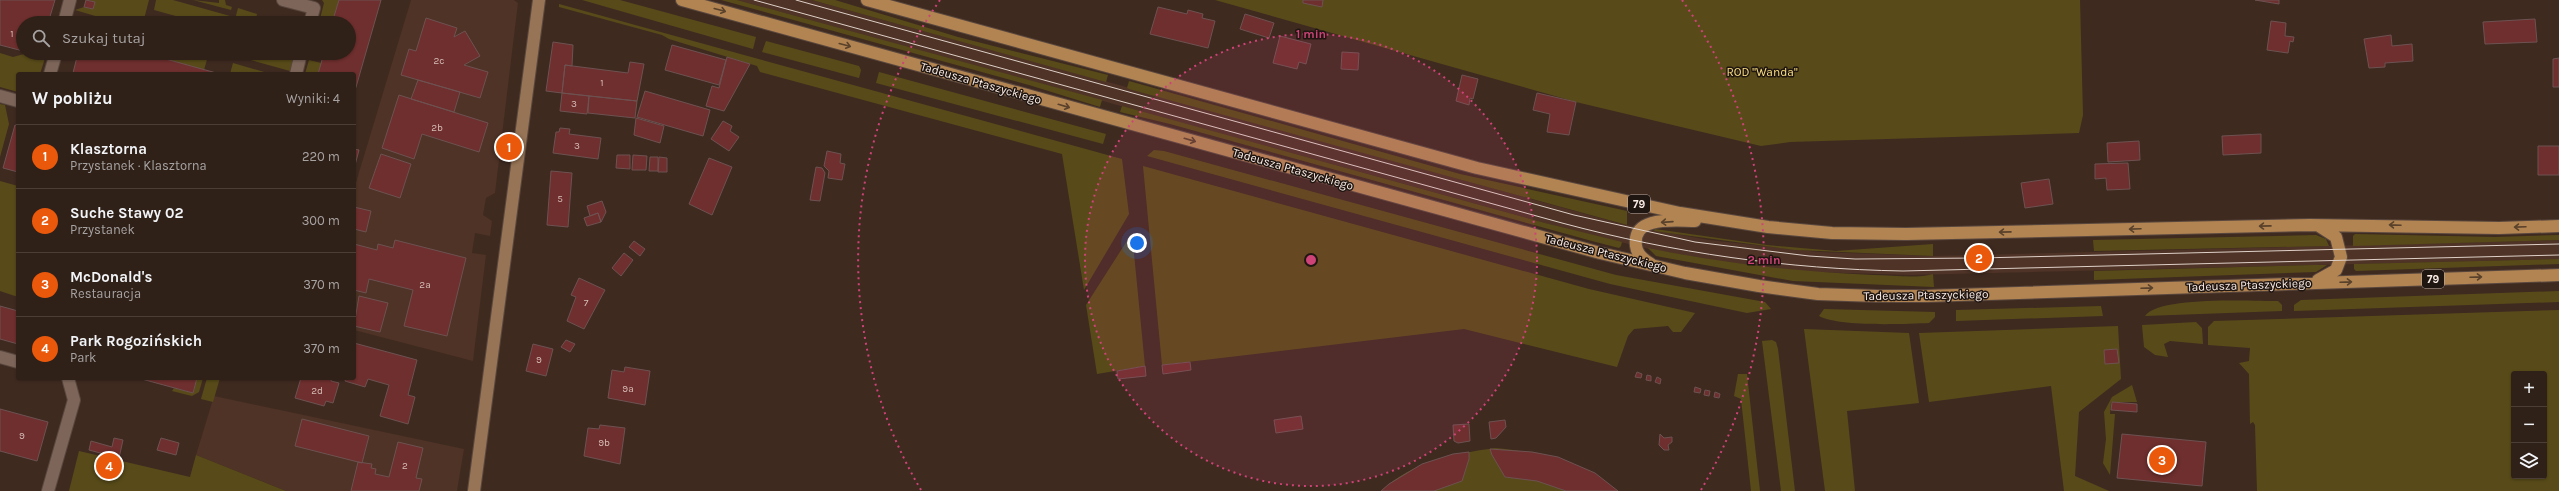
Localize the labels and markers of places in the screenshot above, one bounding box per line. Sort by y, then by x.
pin: 1 [496,132,522,162]
pin: 2 [1966,243,1992,273]
centre of rings [1304,253,1318,267]
pin: 3 [2149,445,2175,475]
pin: 4 [96,451,122,481]

